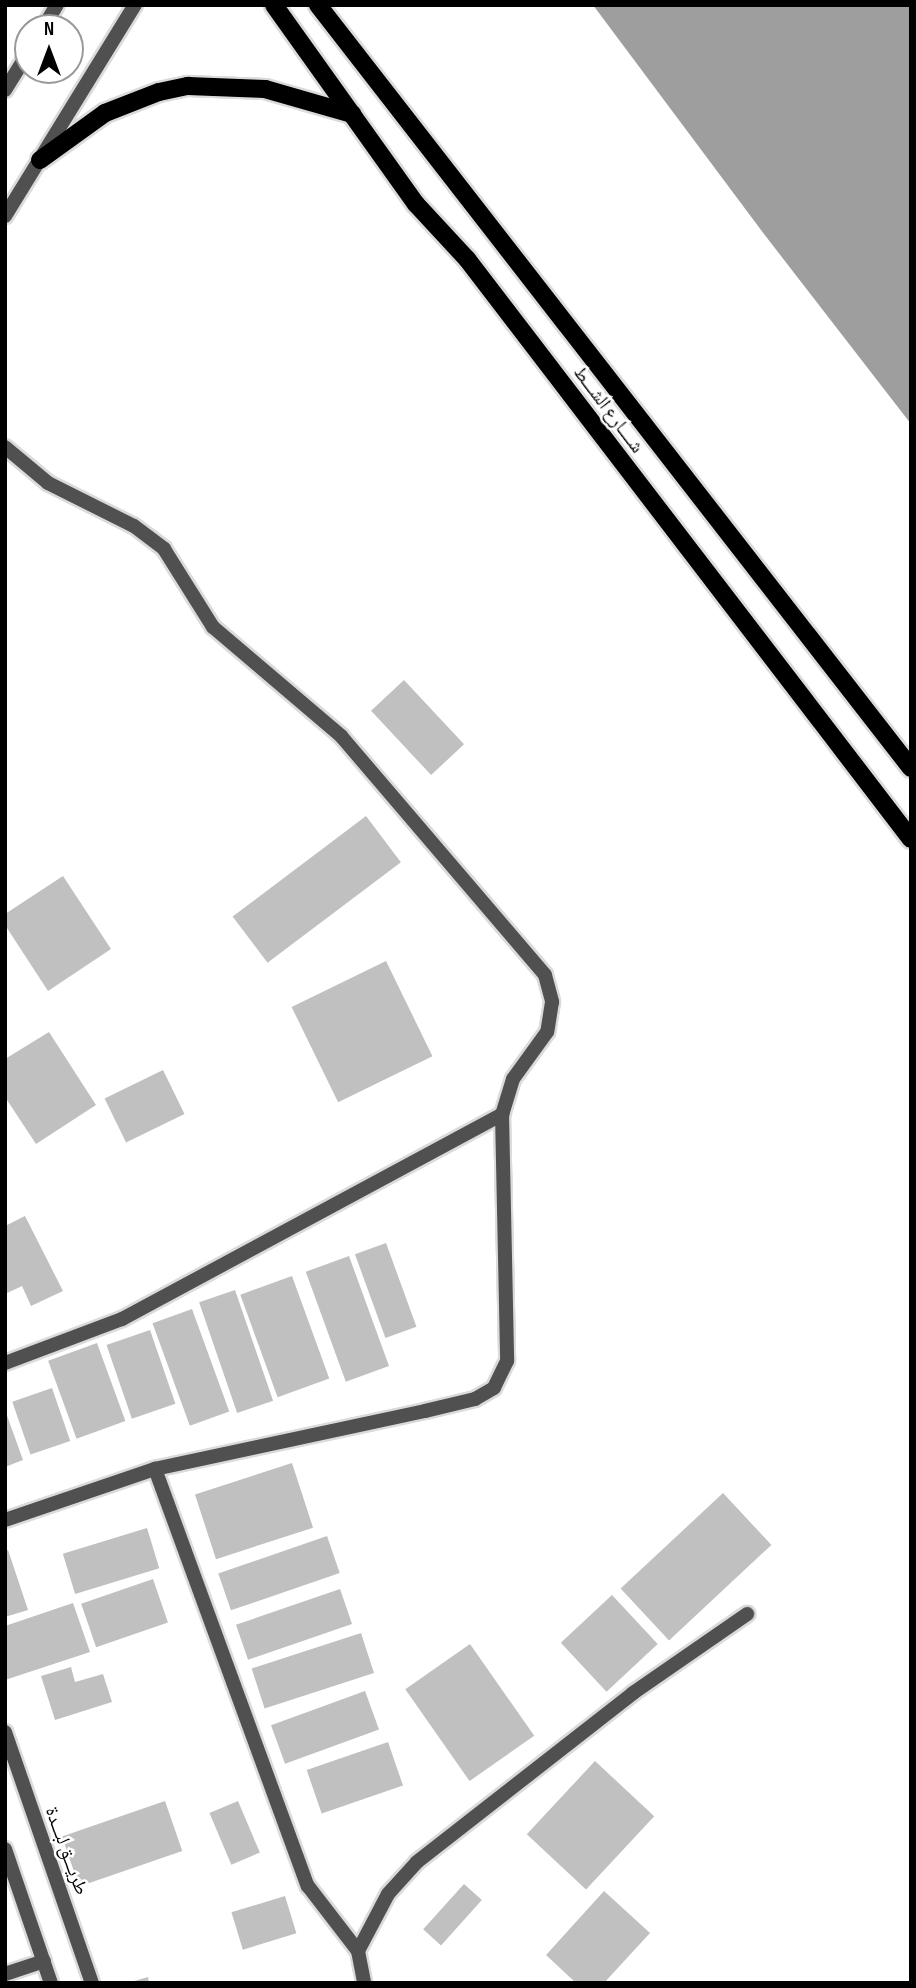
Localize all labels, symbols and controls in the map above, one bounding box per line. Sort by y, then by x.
north arrow [14,14,84,84]
text: N [44,18,54,41]
street label: شــــارع الشـــط [568,362,648,458]
street label: طريـــق لبـــدة [40,1804,92,1898]

